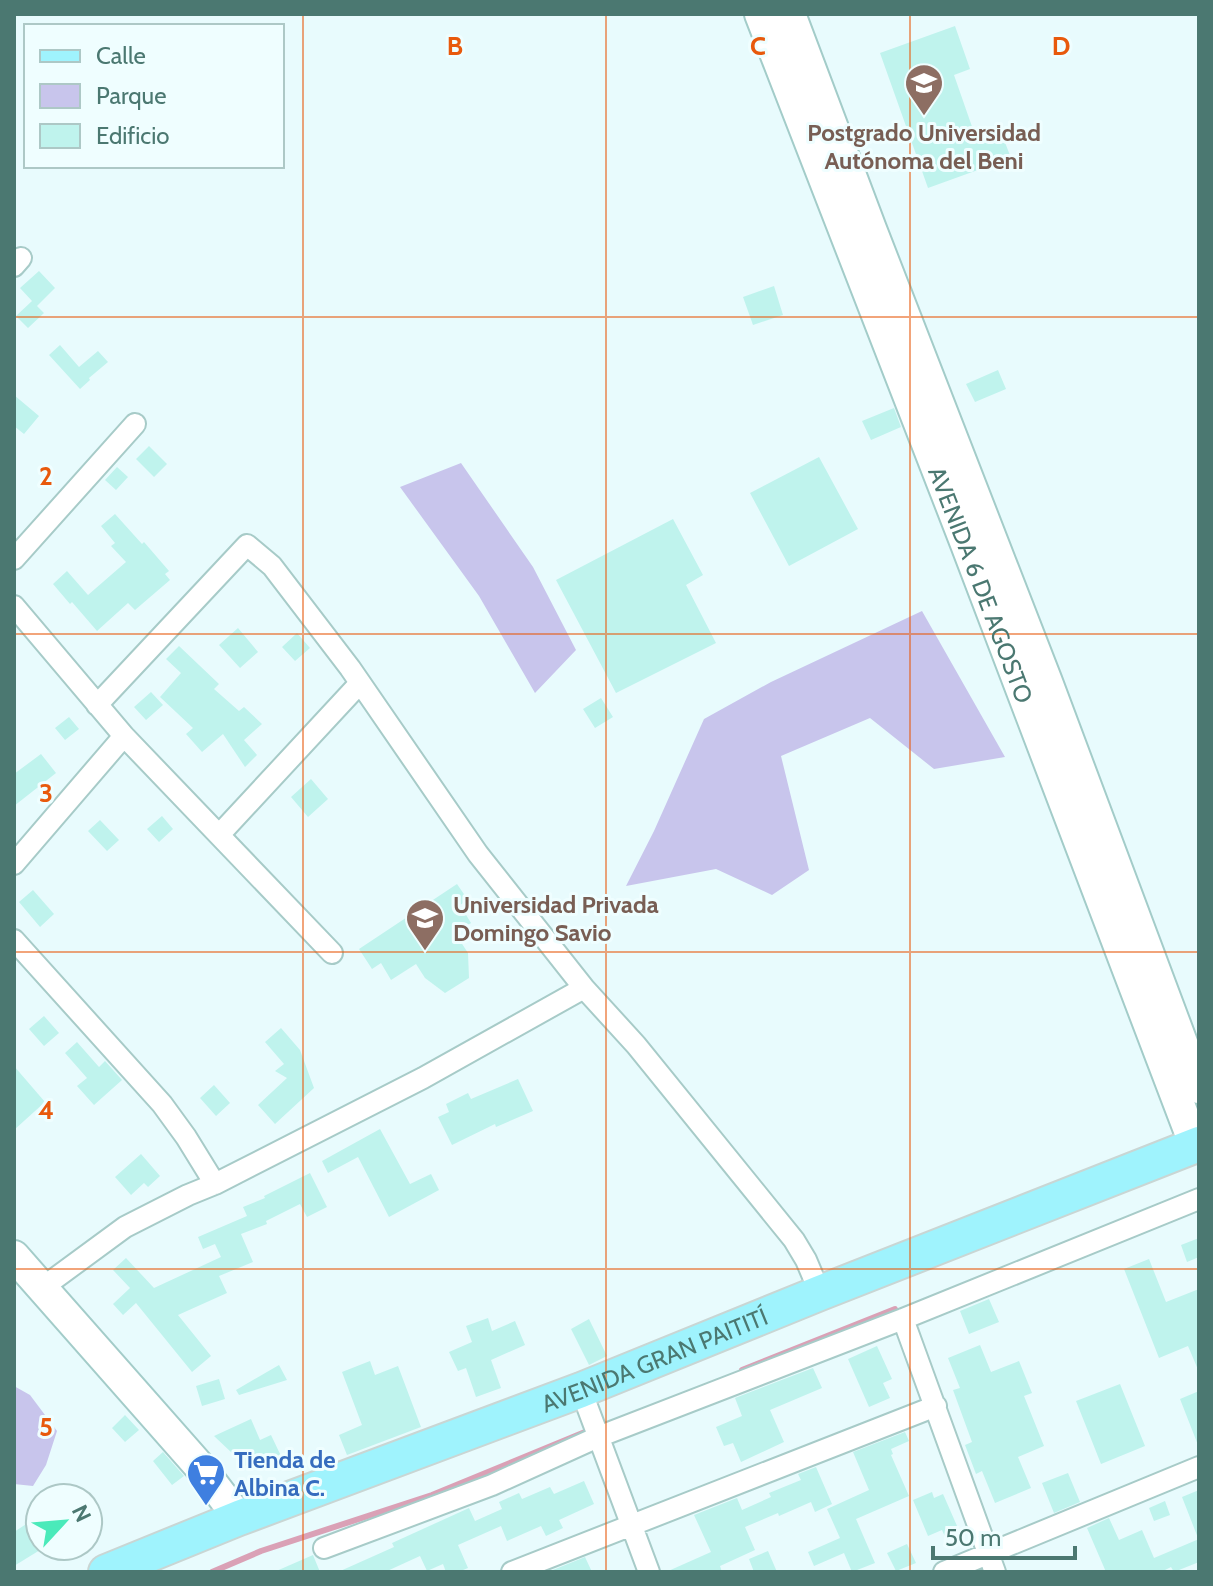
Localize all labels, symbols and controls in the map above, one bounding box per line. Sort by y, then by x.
legend [24,24,284,168]
text: B [447,30,463,62]
text: C [750,30,766,62]
text: D [1052,30,1070,62]
text: Calle [96,41,146,70]
school or university icon: Postgrado Universidad Autónoma del Beni [903,62,945,117]
text: Parque [96,81,166,110]
place label: Postgrado Universidad Autónoma del Beni [807,118,1041,175]
text: Edificio [96,121,170,150]
text: 2 [39,460,53,492]
street label: AVENIDA 6 DE AGOSTO [923,462,1040,707]
text: 3 [39,777,53,809]
place label: Universidad Privada Domingo Savio [453,890,659,947]
school or university icon: Universidad Privada Domingo Savio [404,897,446,952]
text: 4 [38,1094,54,1126]
street label: AVENIDA GRAN PAITITÍ [537,1301,772,1418]
text: 5 [39,1411,53,1443]
place label: Tienda de Albina C. [234,1445,336,1502]
supermarket icon: Tienda de Albina C. [185,1452,227,1507]
north arrow [24,1482,104,1562]
text: N [66,1501,97,1526]
scale bar [933,1510,1075,1560]
text: 50 m [945,1523,1001,1552]

